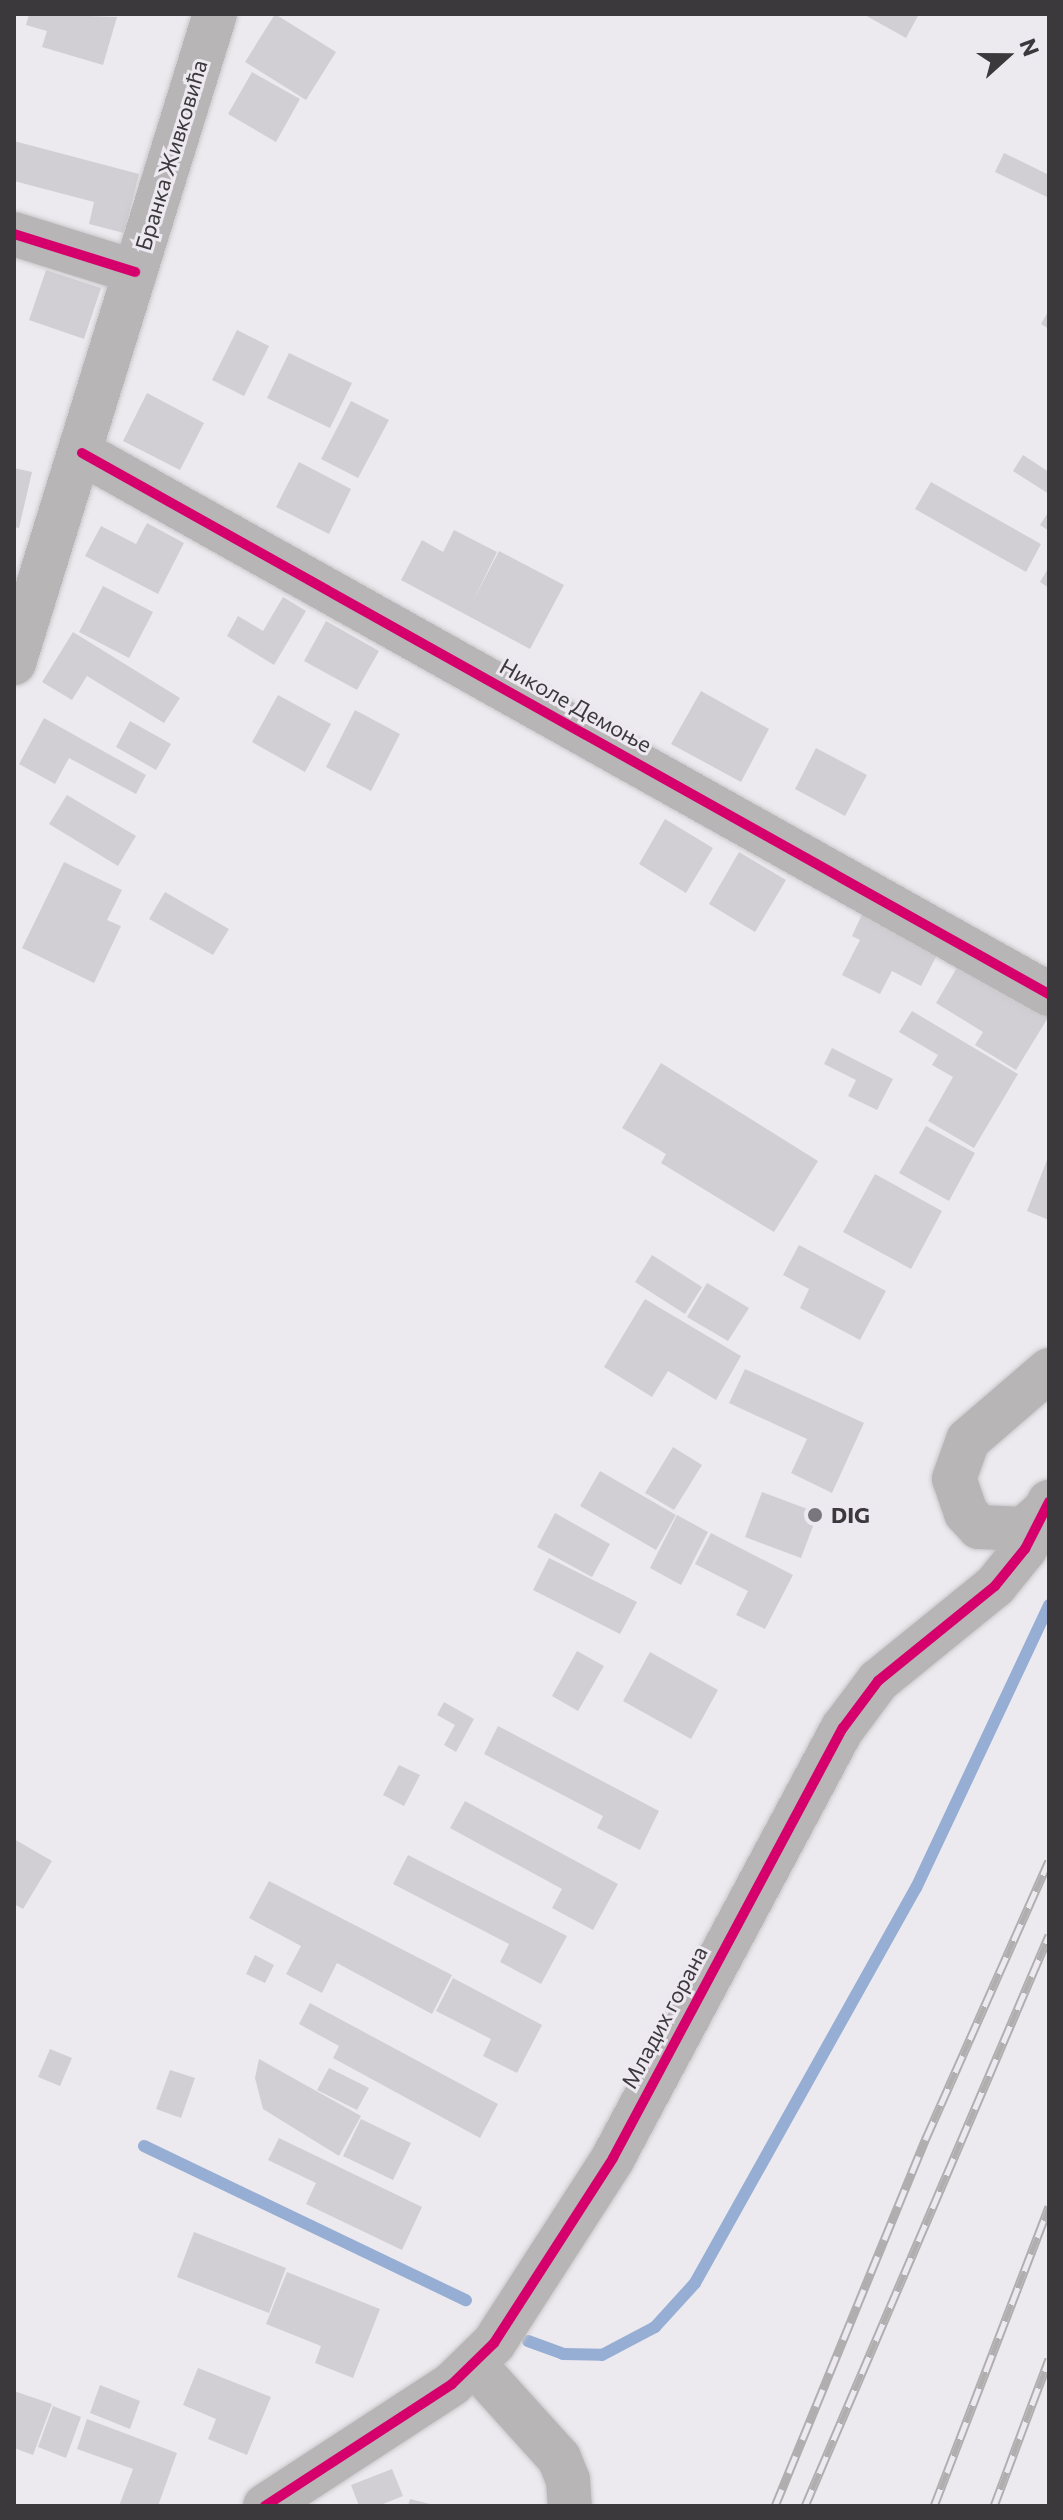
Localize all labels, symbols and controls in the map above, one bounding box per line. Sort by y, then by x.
north arrow [967,16,1047,96]
text: N [1014,35,1045,60]
street label: Бранка Живковића [129,57,213,253]
street label: Николе Демоње [495,652,657,758]
place label: DIG [831,1502,870,1528]
marker: DIG [806,1506,824,1524]
street label: Младих горана [615,1941,713,2093]

